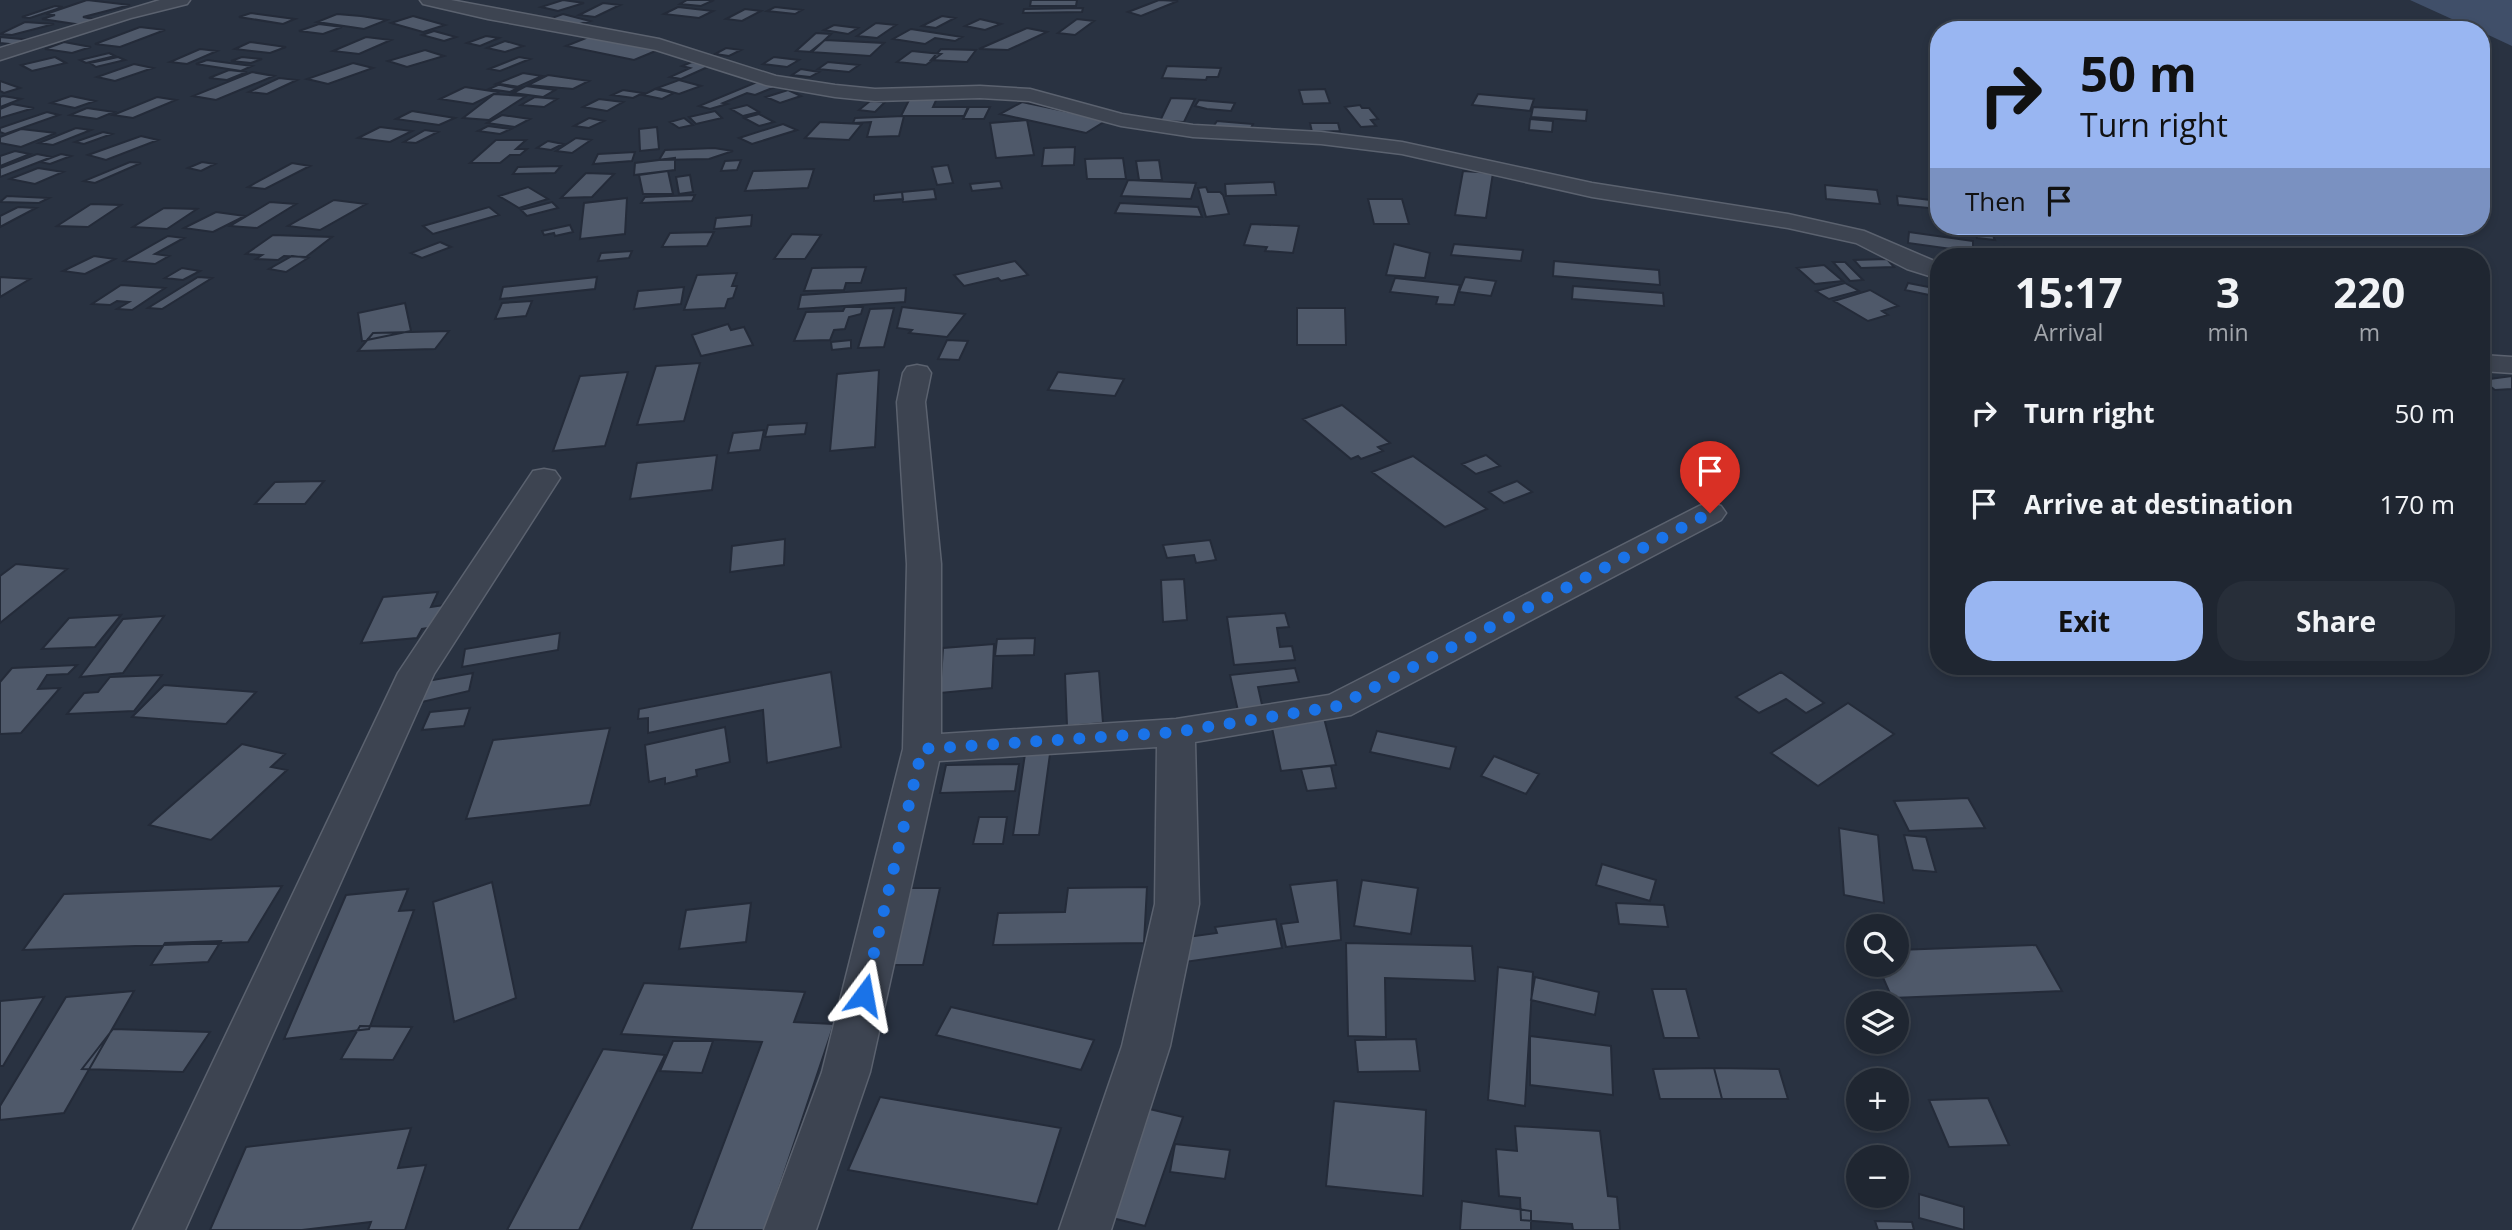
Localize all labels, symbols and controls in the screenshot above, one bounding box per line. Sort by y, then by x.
text: 50 m [2080,40,2197,106]
icon: right [1965,49,2056,140]
text: Turn right [2080,103,2228,146]
icon: arrive [2040,182,2078,220]
text: Then [1965,183,2026,219]
text: 15:17 [2015,263,2123,320]
text: 3 [2216,263,2240,320]
text: 220 [2333,263,2405,320]
text: Arrival [2034,316,2103,348]
text: min [2207,316,2249,348]
text: m [2359,316,2380,348]
icon: right [1965,394,2003,432]
text: Turn right [2024,395,2155,431]
text: 50 m [2394,395,2455,431]
pin [1680,441,1740,513]
icon: arrive [1691,452,1729,490]
icon: arrive [1965,485,2003,523]
text: Arrive at destination [2024,486,2293,522]
text: 170 m [2380,486,2455,522]
button: Exit [1965,581,2203,661]
button: Share [2217,581,2455,661]
map controls [1846,914,1909,1208]
button: search [1846,914,1909,977]
position arrow [827,958,901,1032]
button: layers [1846,991,1909,1054]
button: + [1846,1068,1909,1131]
button: − [1846,1145,1909,1208]

